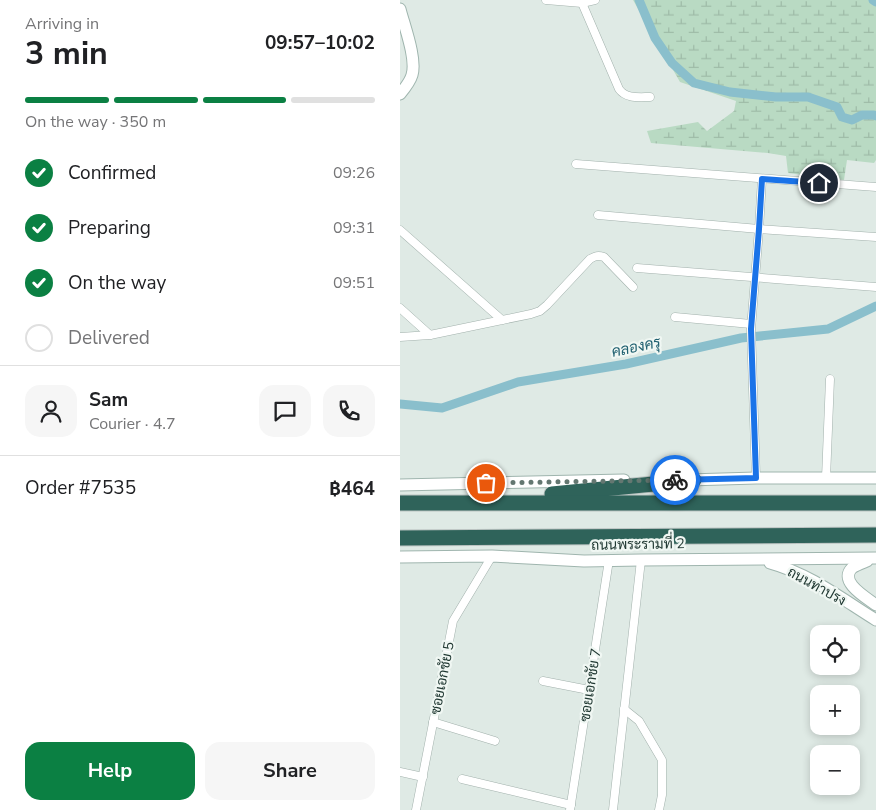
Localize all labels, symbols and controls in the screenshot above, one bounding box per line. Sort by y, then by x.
text: Arriving in [25,13,99,35]
text: 09:57–10:02 [265,30,375,56]
text: 3 min [25,32,108,75]
text: On the way · 350 m [25,111,166,133]
icon: check [25,159,53,187]
text: Confirmed [68,160,156,186]
text: 09:26 [333,162,375,184]
pin [798,162,840,204]
icon: home [805,169,833,197]
icon: check [25,214,53,242]
text: Preparing [68,215,151,241]
text: 09:31 [333,217,375,239]
icon: check [25,269,53,297]
text: On the way [68,270,166,296]
text: 09:51 [333,272,375,294]
text: Delivered [68,325,150,351]
water label: คลองครุ [610,332,663,363]
button: person [25,385,77,437]
button: chat [259,385,311,437]
button: phone [323,385,375,437]
text: Sam [89,387,128,413]
text: Courier · 4.7 [89,413,175,435]
courier [650,455,700,505]
pin [465,462,507,504]
icon: bike [661,466,689,494]
icon: bag [472,469,500,497]
text: Order #7535 [25,475,136,501]
text: ฿464 [329,476,375,502]
street label: ถนนพระรามที่ 2 [591,531,685,555]
street label: ถนนท่าปรง [784,563,849,610]
map controls [810,625,860,795]
button: locate [810,625,860,675]
street label: ซอยเอกชัย 5 [426,640,459,716]
street label: ซอยเอกชัย 7 [575,647,606,723]
button: + [810,685,860,735]
button: Help [25,742,195,800]
button: Share [205,742,375,800]
button: − [810,745,860,795]

